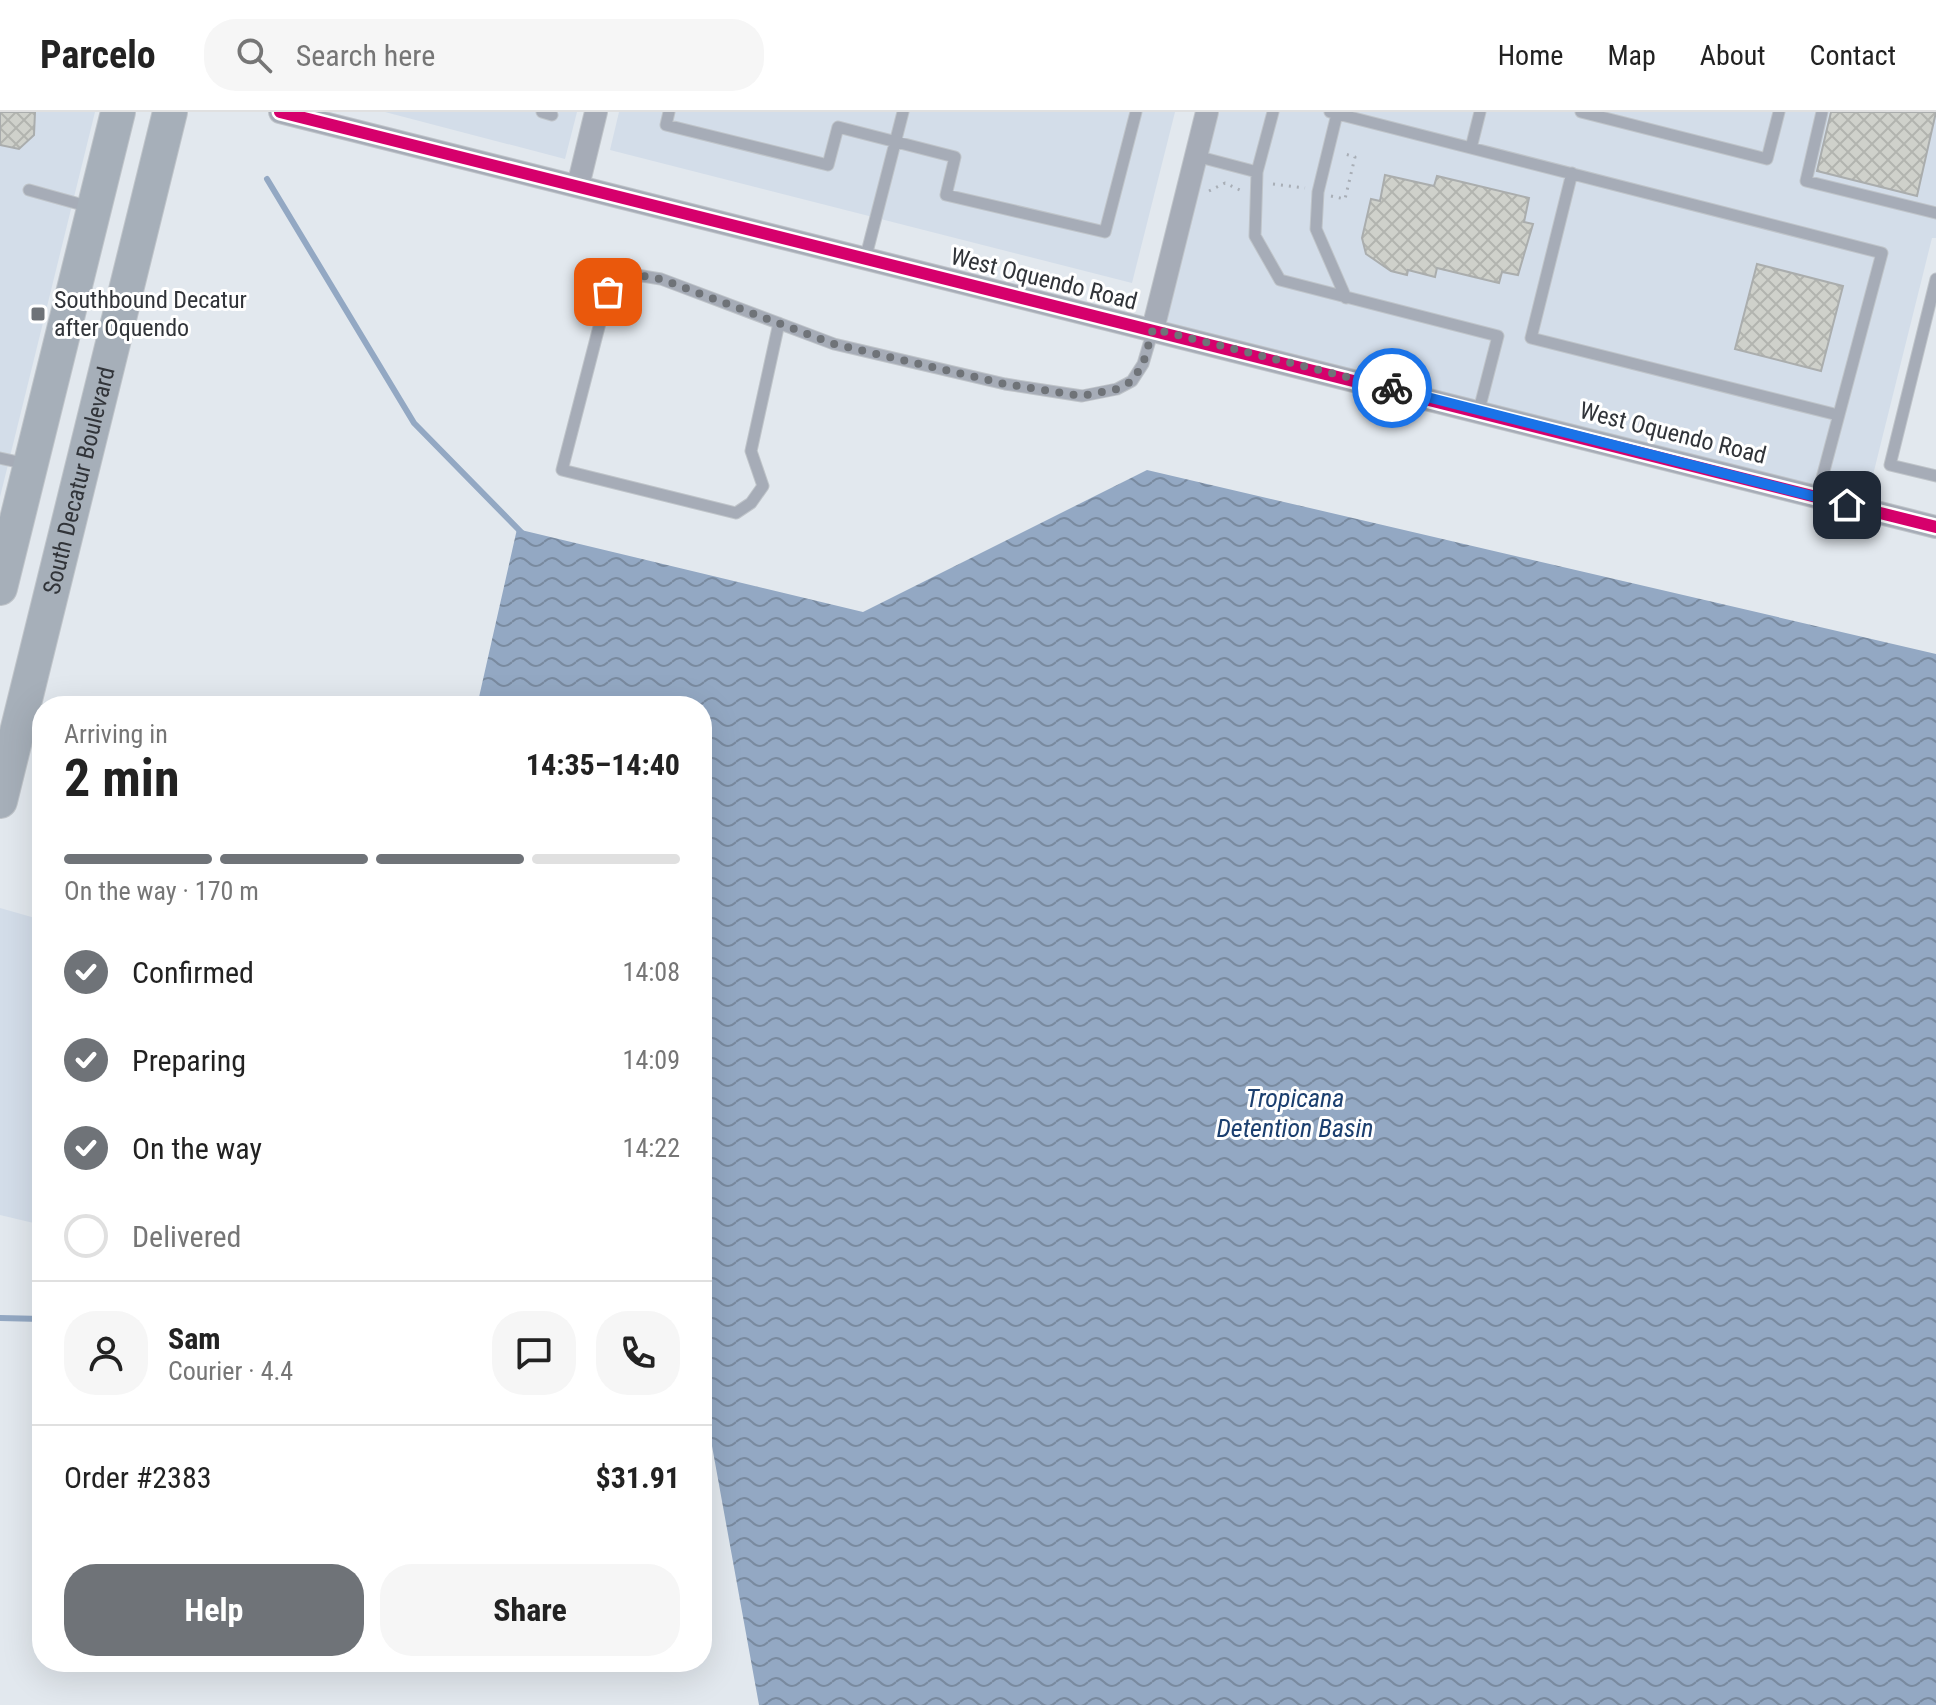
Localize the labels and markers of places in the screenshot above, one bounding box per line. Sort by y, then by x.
pin [574,258,642,326]
place label: Southbound Decatur after Oquendo [54,286,247,342]
marker: Southbound Decatur after Oquendo [29,305,47,323]
pin [1813,471,1881,539]

